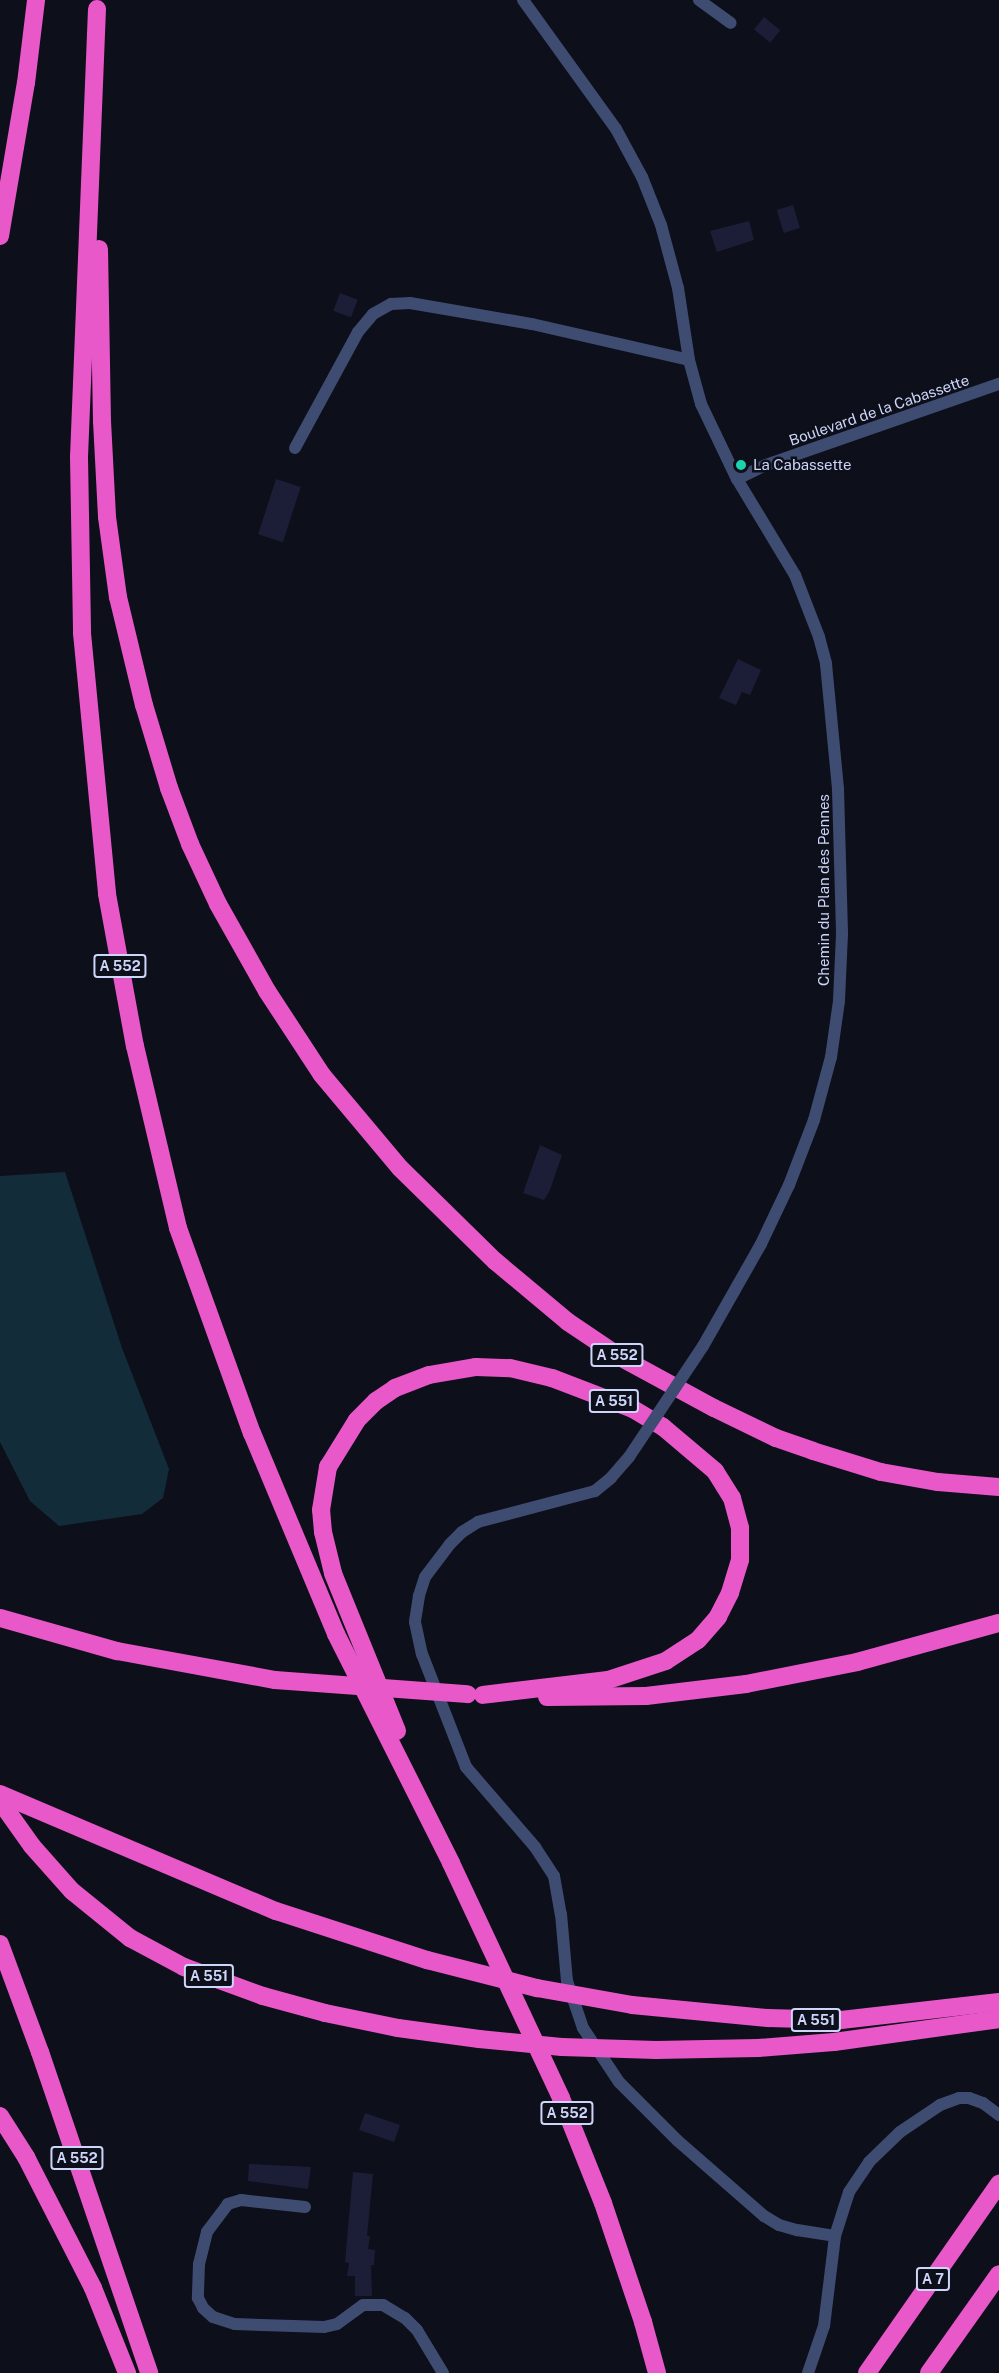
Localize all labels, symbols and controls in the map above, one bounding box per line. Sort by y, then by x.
street label: Boulevard de la Cabassette [786,371,972,449]
place label: La Cabassette [753,456,851,474]
marker: La Cabassette [734,458,748,472]
street label: Chemin du Plan des Pennes [815,794,833,986]
road number: A 552 [93,955,147,977]
road number: A 552 [590,1344,644,1366]
road number: A 551 [588,1390,640,1412]
road number: A 551 [184,1965,234,1987]
road number: A 551 [790,2009,842,2031]
road number: A 552 [540,2102,594,2124]
road number: A 552 [50,2147,104,2169]
road number: A 7 [915,2268,951,2290]

